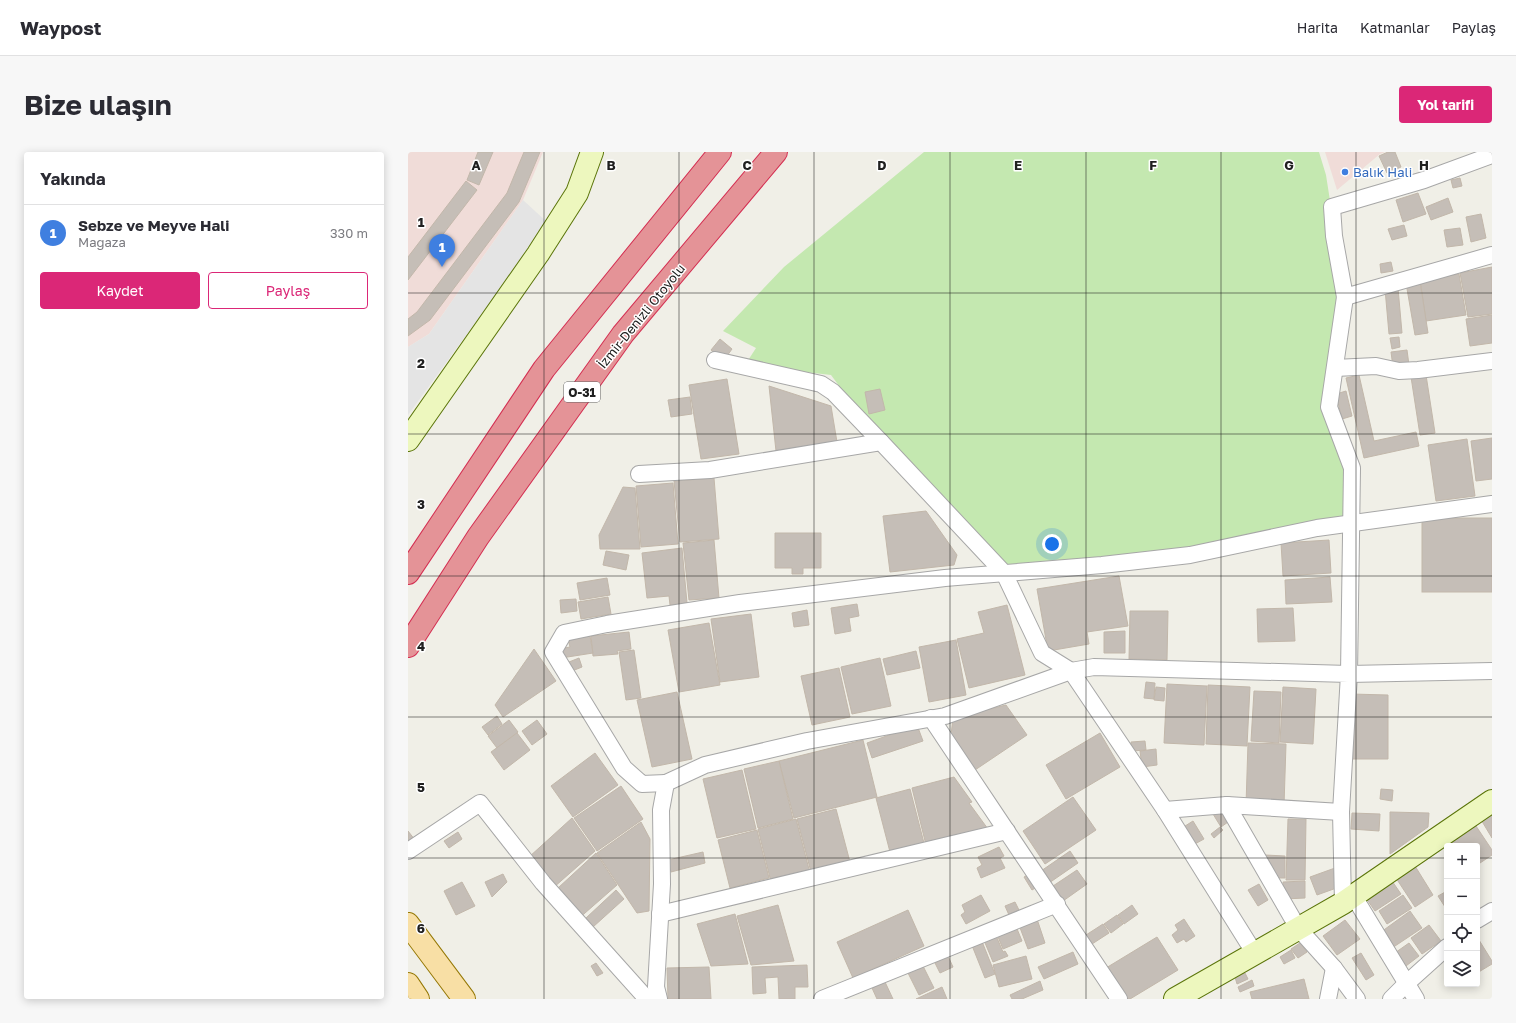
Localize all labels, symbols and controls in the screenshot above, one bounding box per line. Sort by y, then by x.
text: Waypost [20,16,101,39]
text: Harita [1297,19,1338,36]
text: Katmanlar [1360,19,1430,36]
text: Paylaş [1452,19,1496,36]
button: Yol tarifi [1399,86,1492,123]
text: Bize ulaşın [24,88,172,121]
text: A [471,157,481,173]
text: B [606,157,616,173]
text: C [742,157,752,173]
text: D [877,157,887,173]
text: E [1014,157,1022,173]
text: F [1149,157,1157,173]
text: G [1284,157,1294,173]
text: H [1419,157,1429,173]
place label: Balık Hali [1353,164,1412,180]
marker: Balık Hali [1340,167,1350,177]
text: Yakında [40,168,106,189]
text: 1 [418,214,425,230]
text: Sebze ve Meyve Hali [78,216,229,234]
text: 1 [50,225,56,241]
text: 330 m [330,225,368,241]
text: Mağaza [78,234,126,250]
pin: 1 [429,234,455,267]
street label: İzmir-Denizli Otoyolu [594,261,688,371]
button: Kaydet [40,272,200,309]
button: Paylaş [208,272,368,309]
text: 2 [417,355,425,371]
road number: O-31 [564,382,600,402]
text: 3 [417,496,425,512]
your location [1042,534,1062,554]
text: 4 [417,638,425,654]
text: 5 [417,779,425,795]
map controls [1444,843,1480,987]
button: + [1444,843,1480,879]
button: − [1444,879,1480,915]
button: locate [1444,915,1480,951]
text: 6 [417,920,425,936]
button: layers [1444,951,1480,987]

